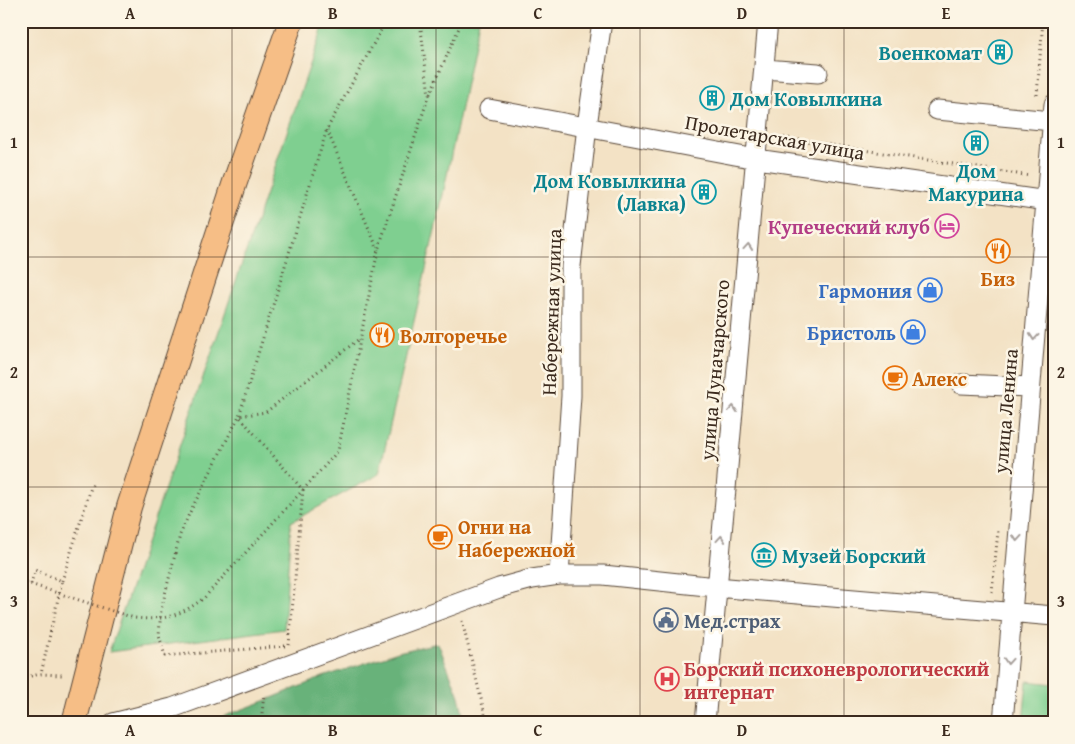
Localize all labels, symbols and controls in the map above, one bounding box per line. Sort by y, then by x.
text: A [125,1,136,25]
text: B [328,1,338,25]
text: C [533,1,543,25]
text: D [737,1,747,25]
text: E [942,1,951,25]
place label: Военкомат [879,38,982,67]
building icon: Военкомат [987,39,1013,65]
place label: Дом Ковылкина [729,84,883,113]
building icon: Дом Ковылкина [699,85,725,111]
street label: Пролетарская улица [683,107,867,167]
text: 1 [10,130,18,154]
building icon: Дом Макурина [963,130,989,156]
text: 1 [1057,130,1065,154]
place label: Дом Макурина [928,156,1025,208]
place label: Дом Ковылкина (Лавка) [533,166,687,218]
building icon: Дом Ковылкина (Лавка) [691,179,717,205]
place label: Купеческий клуб [768,212,930,241]
hotel icon: Купеческий клуб [934,213,960,239]
street label: Набережная улица [534,228,568,396]
restaurant icon: Биз [985,238,1011,264]
one-way arrow [742,243,753,251]
place label: Биз [981,264,1015,293]
place label: Гармония [819,276,912,305]
shop icon: Гармония [917,277,943,303]
street label: улица Луначарского [692,278,736,463]
place label: Бристоль [807,318,896,347]
shop icon: Бристоль [900,319,926,345]
place label: Волгоречье [400,321,508,350]
restaurant icon: Волгоречье [369,322,395,348]
one-way arrow [1028,333,1039,341]
street label: улица Ленина [985,347,1025,476]
text: 2 [10,360,18,384]
text: 2 [1057,360,1065,384]
place label: Алекс [912,364,967,393]
cafe icon: Алекс [882,365,908,391]
one-way arrow [727,405,738,413]
place label: Огни на Набережной [458,512,576,564]
cafe icon: Огни на Набережной [427,524,453,550]
one-way arrow [715,534,726,542]
one-way arrow [1012,535,1023,543]
place label: Музей Борский [782,541,926,570]
museum icon: Музей Борский [751,542,777,568]
text: 3 [10,589,18,613]
text: 3 [1057,589,1065,613]
place label: Мед.страх [684,606,781,635]
public building icon: Мед.страх [653,607,679,633]
place label: Борский психоневрологический интернат [684,654,990,706]
one-way arrow [1002,658,1013,666]
hospital icon: Борский психоневрологический интернат [654,666,680,692]
text: A [125,718,136,742]
text: B [328,718,338,742]
text: C [533,718,543,742]
text: D [737,718,747,742]
text: E [942,718,951,742]

